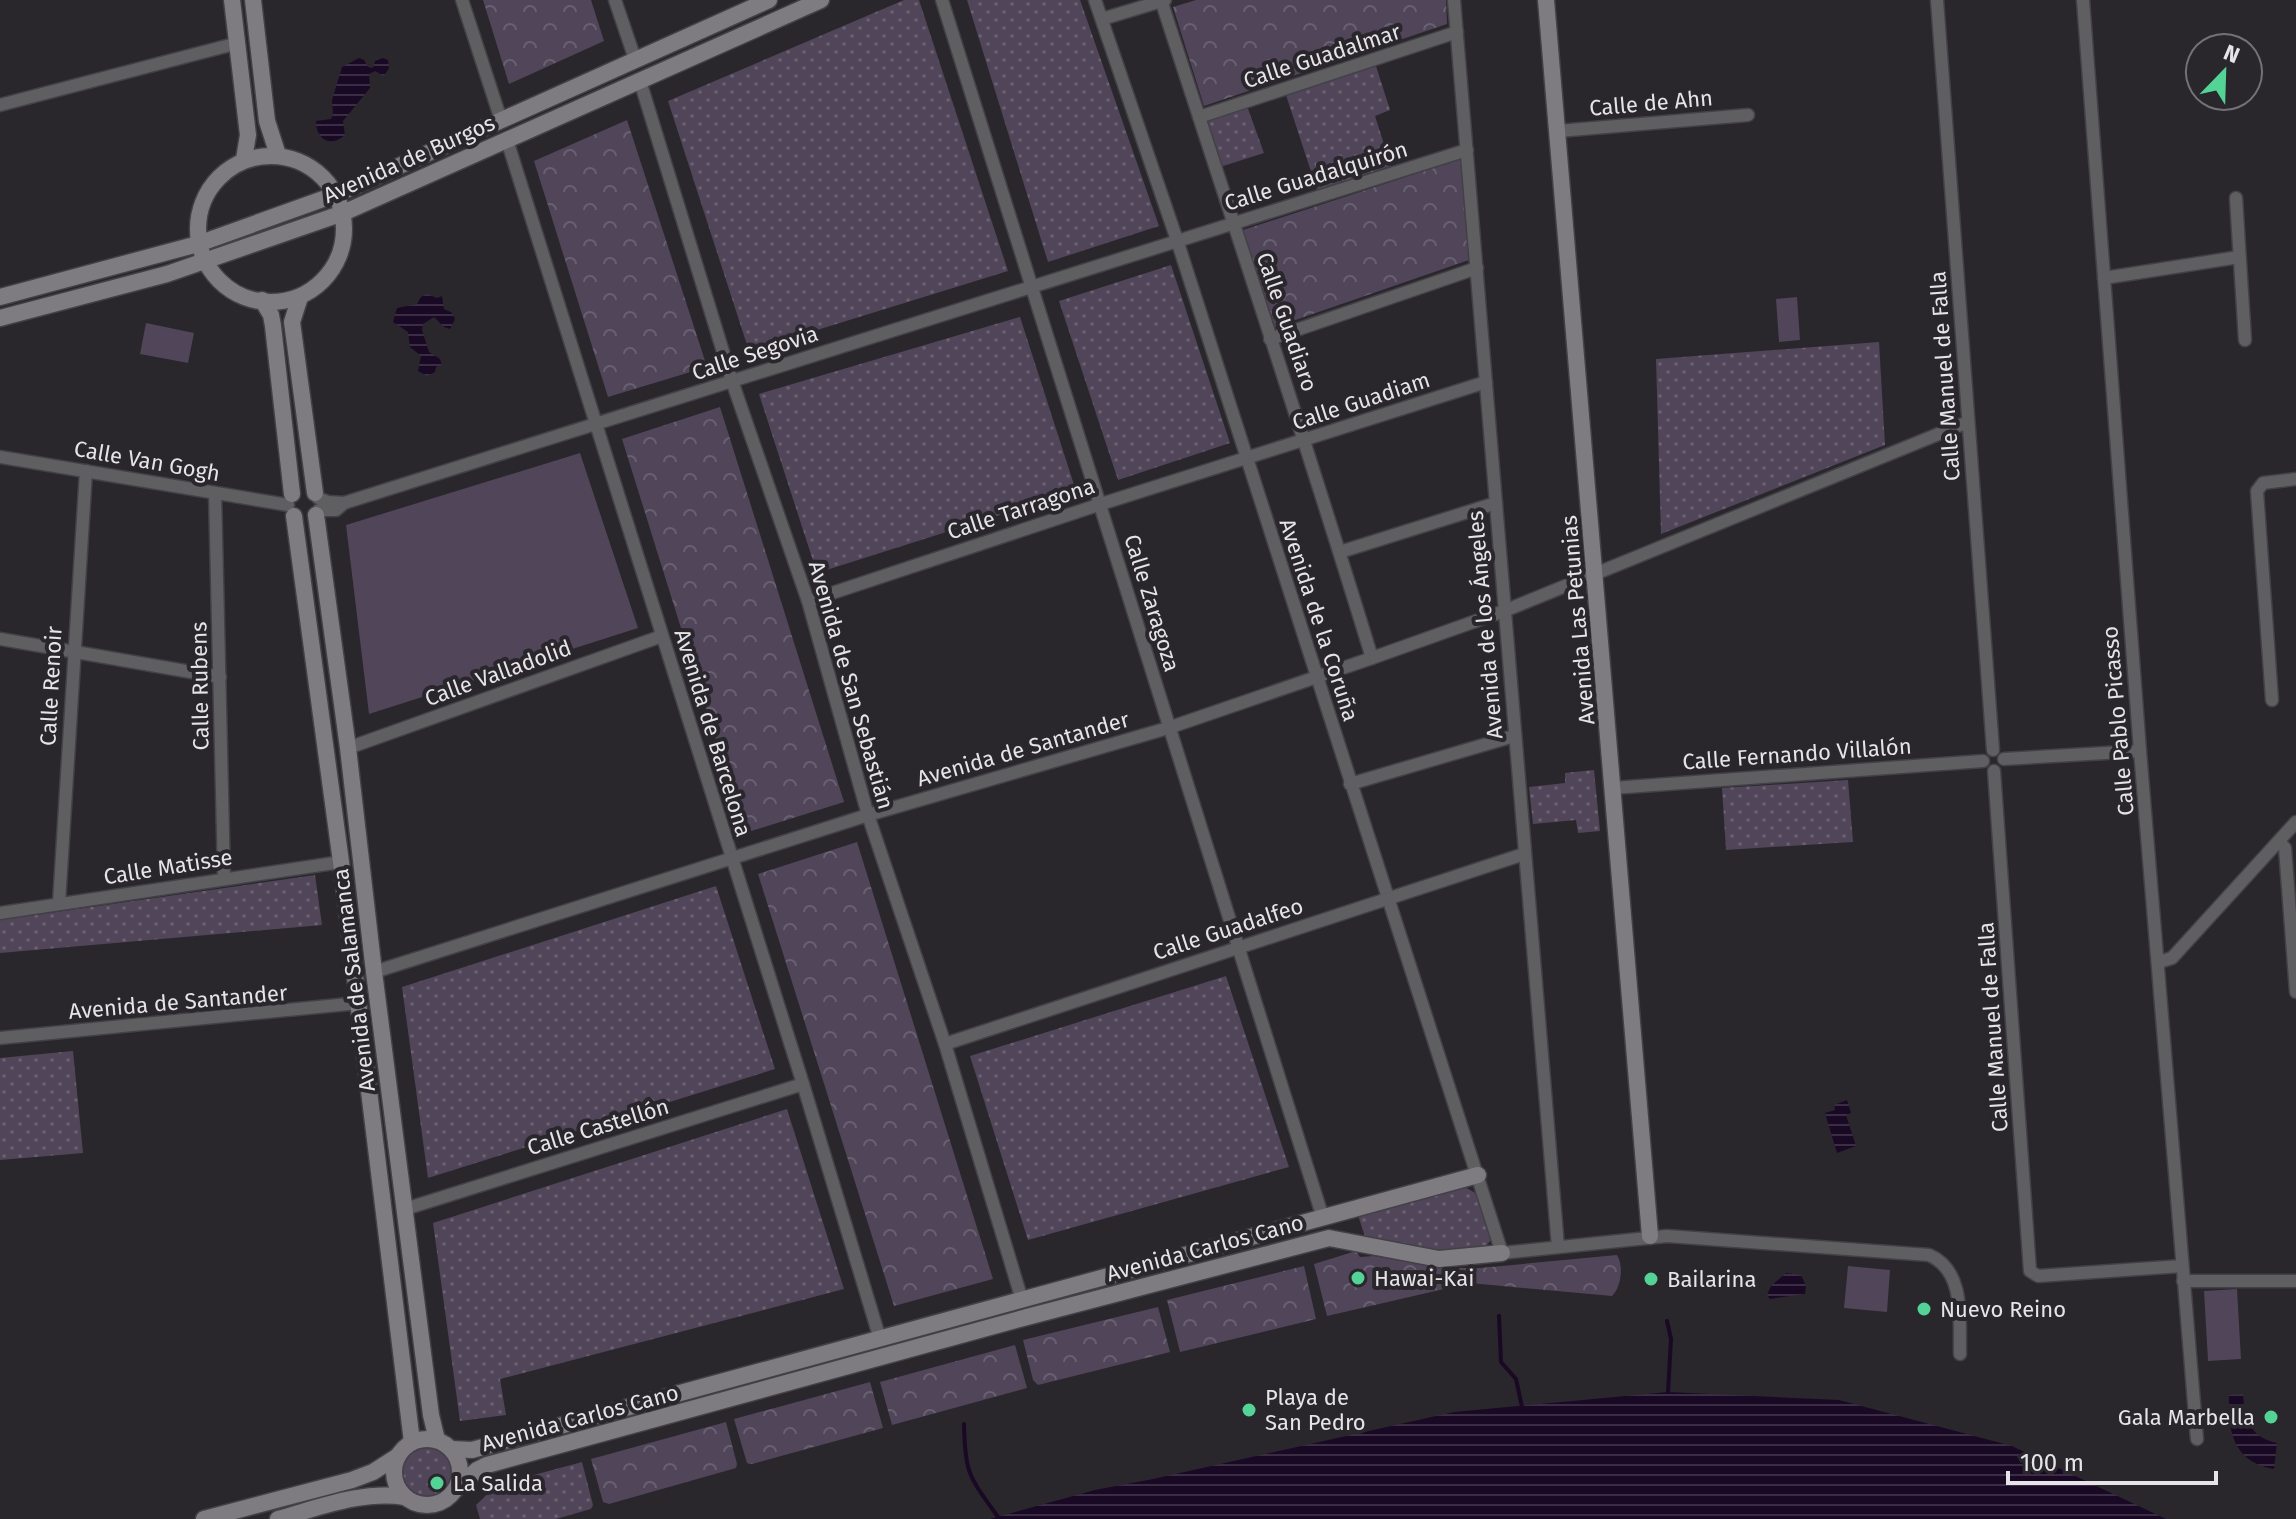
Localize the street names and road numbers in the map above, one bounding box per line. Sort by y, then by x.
street label: Calle Guadalmar [1240,18,1405,94]
street label: Calle de Ahn [1588,84,1714,122]
street label: Avenida de Burgos [319,109,499,209]
street label: Calle Guadalquirón [1221,135,1411,217]
street label: Calle Guadiaro [1251,249,1323,395]
street label: Calle Manuel de Falla [1924,270,1966,482]
street label: Calle Segovia [688,320,822,386]
street label: Calle Guadiam [1289,366,1433,436]
street label: Calle Van Gogh [72,435,222,487]
street label: Calle Tarragona [944,472,1098,546]
street label: Avenida de los Ángeles [1462,510,1508,740]
street label: Avenida Las Petunias [1555,514,1601,726]
street label: Avenida de la Coruña [1273,515,1365,725]
street label: Calle Zaragoza [1118,531,1186,675]
street label: Avenida de San Sebastián [803,558,899,812]
street label: Calle Rubens [185,621,215,751]
street label: Calle Renoir [34,625,68,747]
street label: Calle Pablo Picasso [2096,625,2140,817]
street label: Avenida de Barcelona [669,626,757,840]
street label: Calle Valladolid [421,634,575,712]
street label: Avenida de Santander [914,706,1133,792]
street label: Calle Fernando Villalón [1682,733,1912,775]
street label: Calle Matisse [102,843,234,891]
street label: Avenida de Salamanca [327,867,381,1093]
street label: Calle Guadalfeo [1149,892,1307,966]
street label: Calle Manuel de Falla [1972,921,2014,1133]
street label: Avenida de Santander [67,979,289,1025]
street label: Calle Castellón [524,1093,672,1161]
street label: Avenida Carlos Cano [1103,1209,1307,1287]
street label: Avenida Carlos Cano [478,1379,682,1457]

